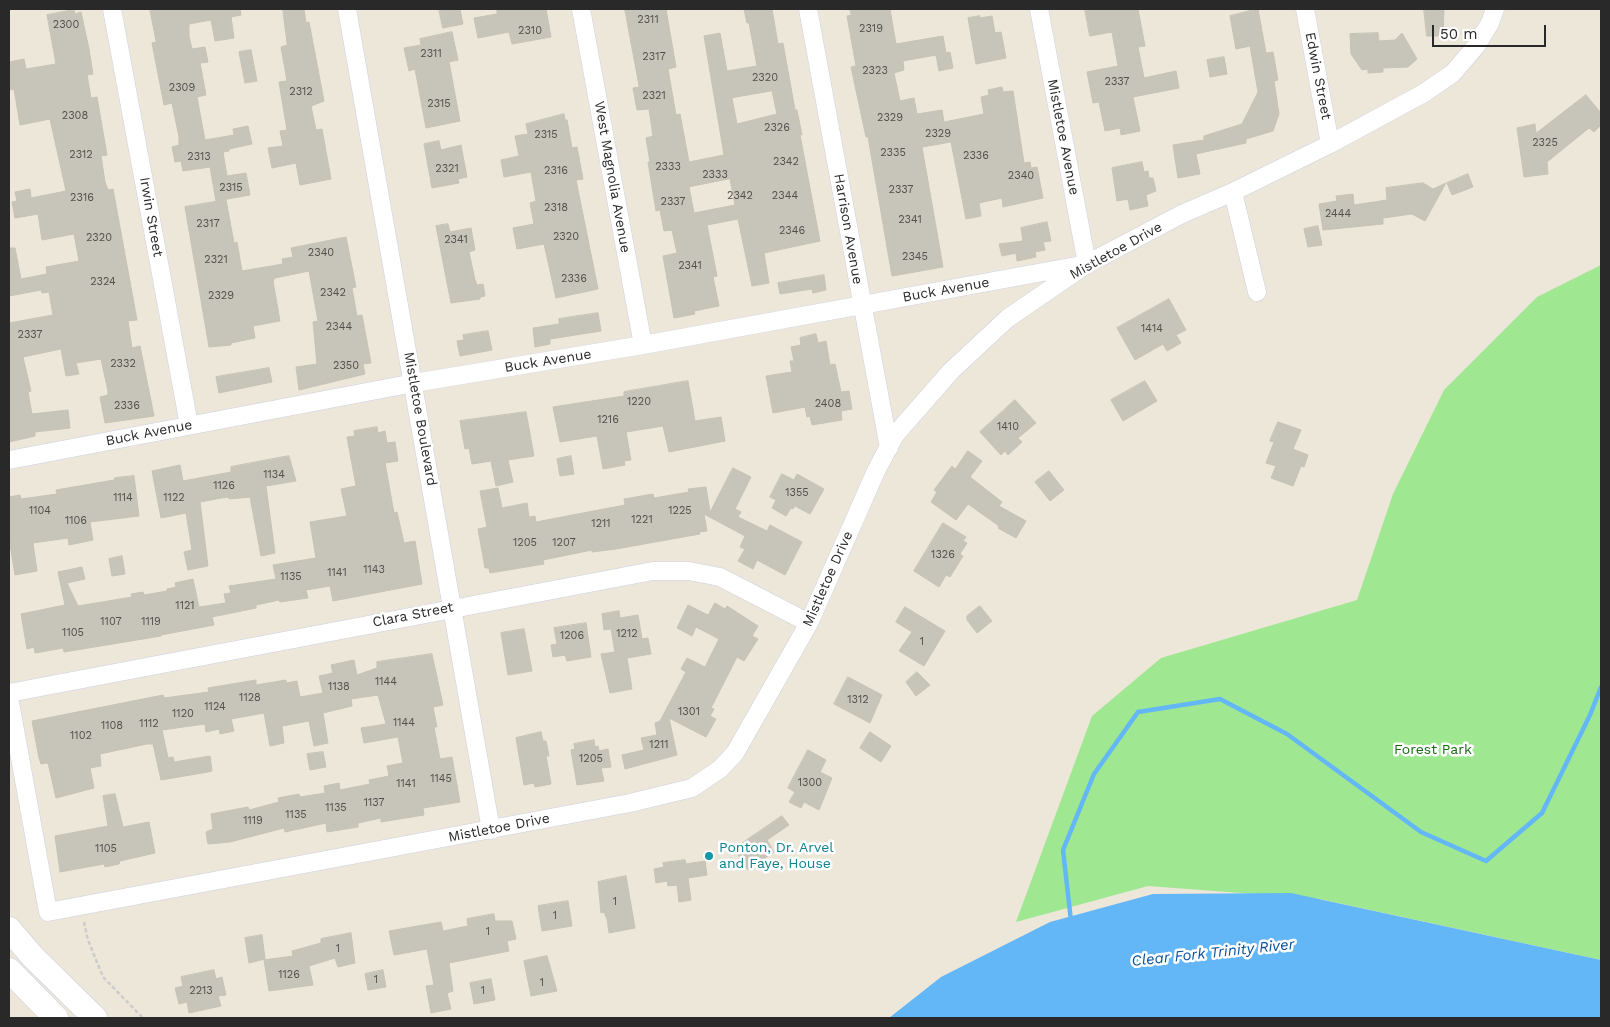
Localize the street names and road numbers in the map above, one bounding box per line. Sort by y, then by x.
street label: Edwin Street [1301,31,1335,121]
street label: Mistletoe Avenue [1044,78,1082,196]
street label: West Magnolia Avenue [590,100,634,254]
street label: Harrison Avenue [830,172,866,286]
street label: Irwin Street [136,176,166,258]
street label: Mistletoe Drive [1067,219,1165,283]
street label: Buck Avenue [901,274,991,306]
street label: Buck Avenue [503,346,593,376]
street label: Mistletoe Boulevard [400,351,440,487]
street label: Buck Avenue [104,416,194,450]
street label: Mistletoe Drive [799,529,857,629]
street label: Clara Street [371,599,455,631]
street label: Mistletoe Drive [447,810,551,846]

